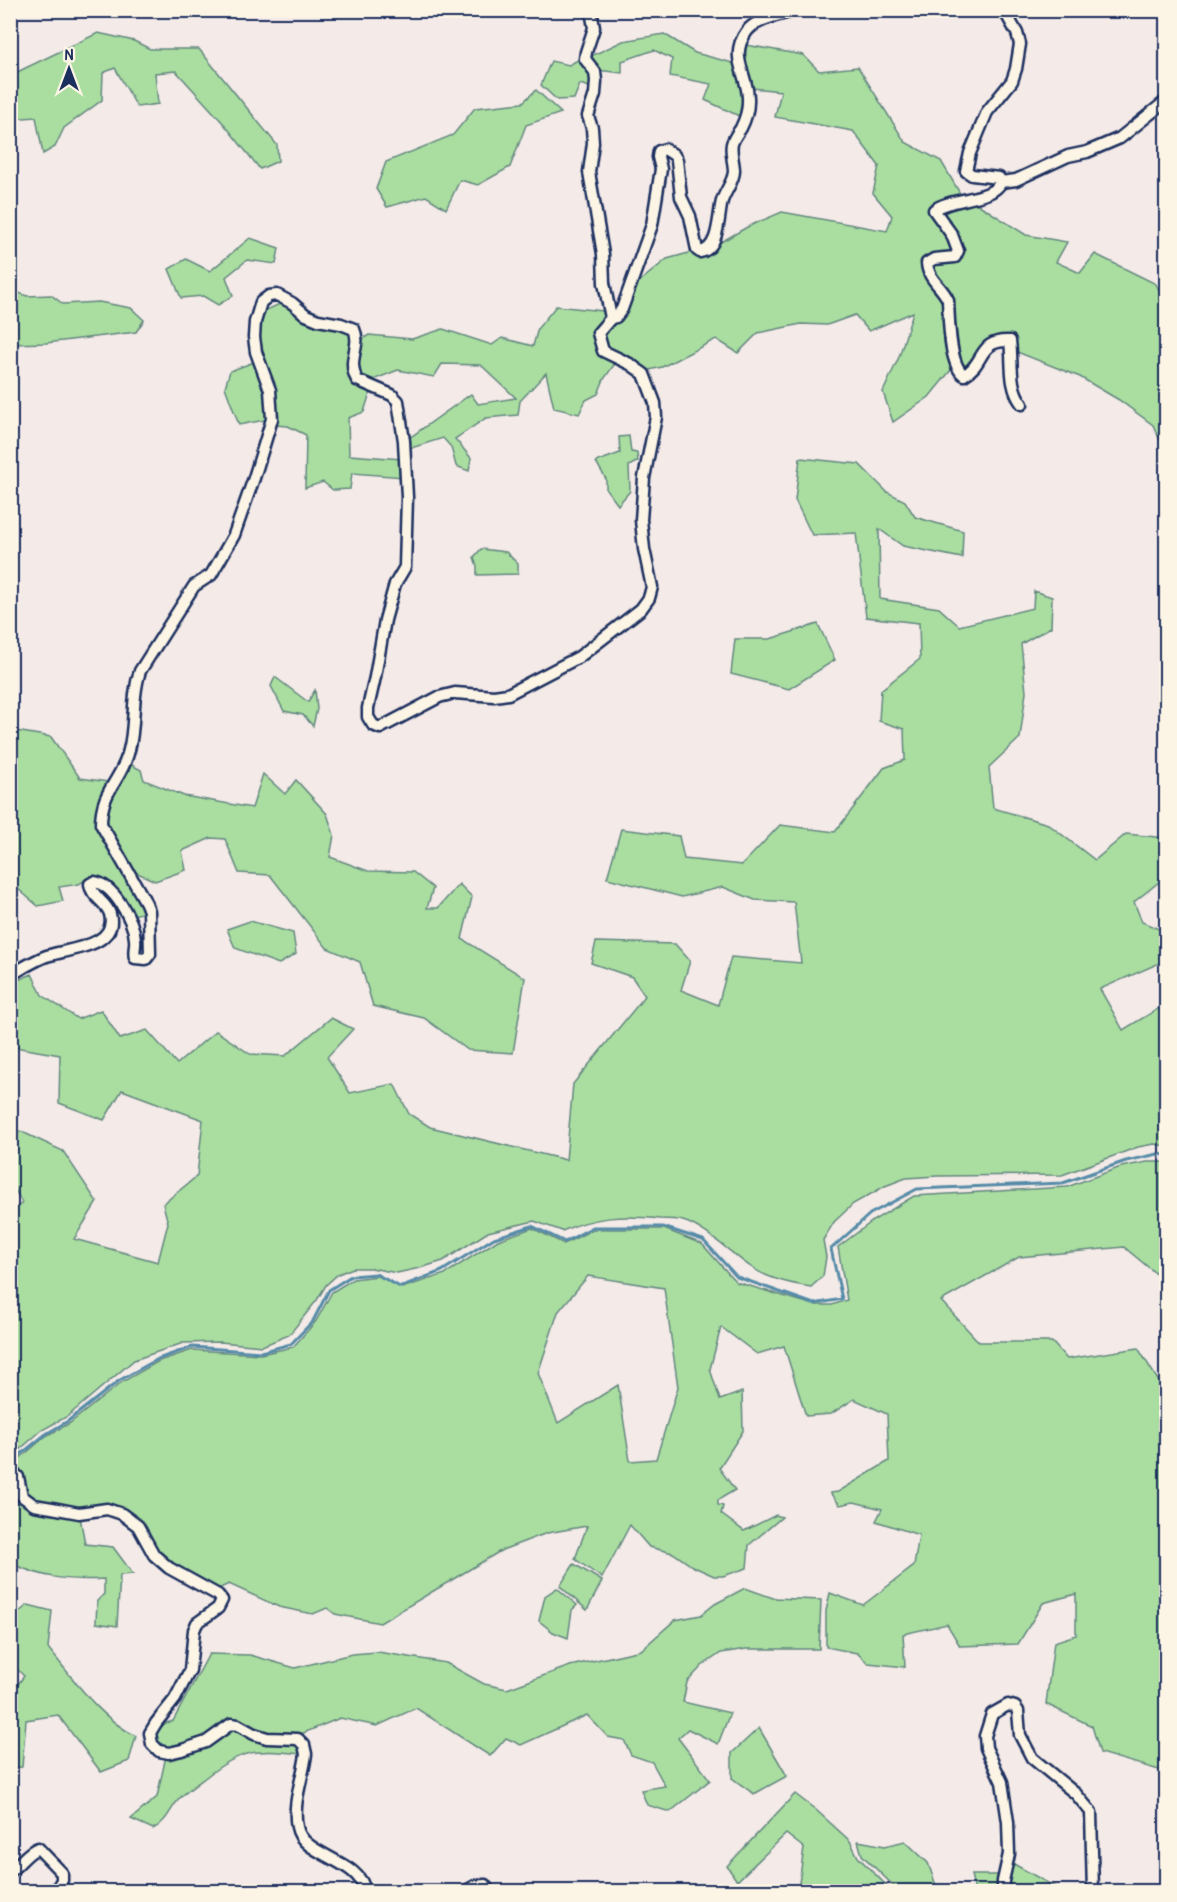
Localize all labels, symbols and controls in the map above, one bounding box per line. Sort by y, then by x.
north arrow [39,39,99,99]
text: N [65,43,74,65]

